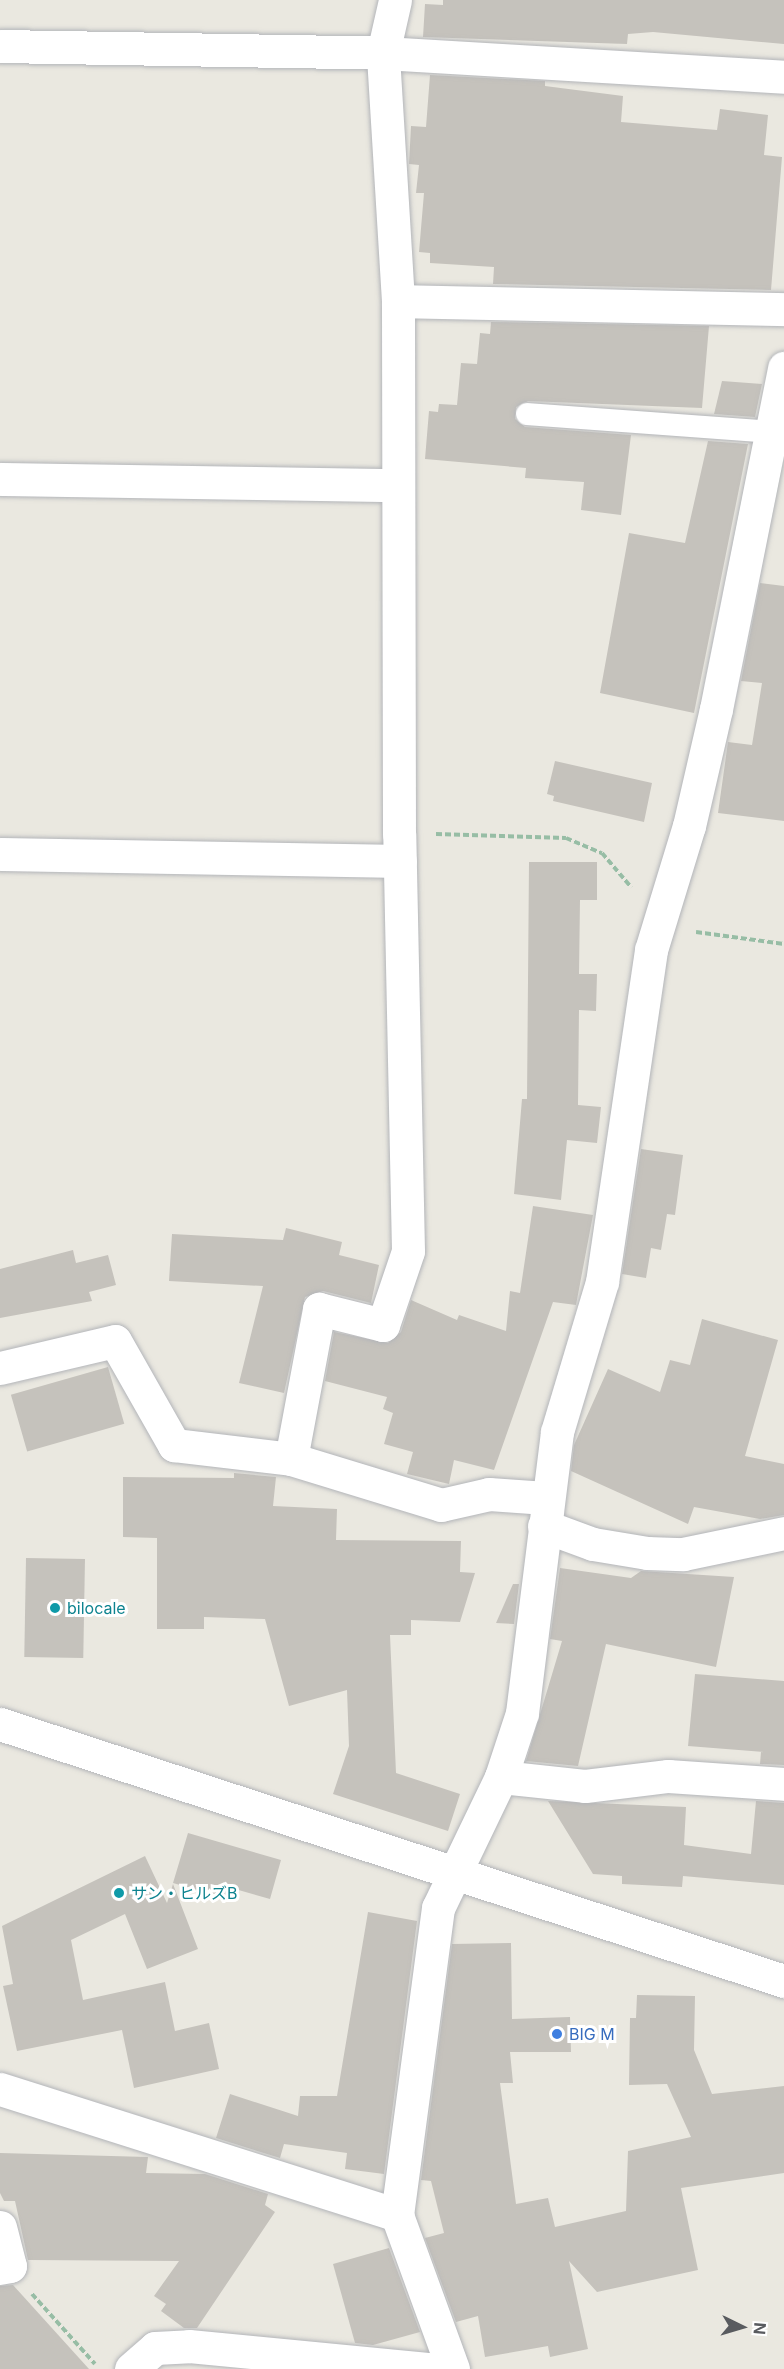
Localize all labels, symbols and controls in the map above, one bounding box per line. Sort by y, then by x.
place label: bilocale [67,1598,126,1618]
marker: bilocale [48,1601,62,1615]
place label: サン・ヒルズB [131,1883,237,1903]
marker: サン・ヒルズB [112,1886,126,1900]
place label: BIG M [569,2024,615,2044]
marker: BIG M [550,2027,564,2041]
north arrow [712,2297,772,2357]
text: N [749,2322,770,2336]

